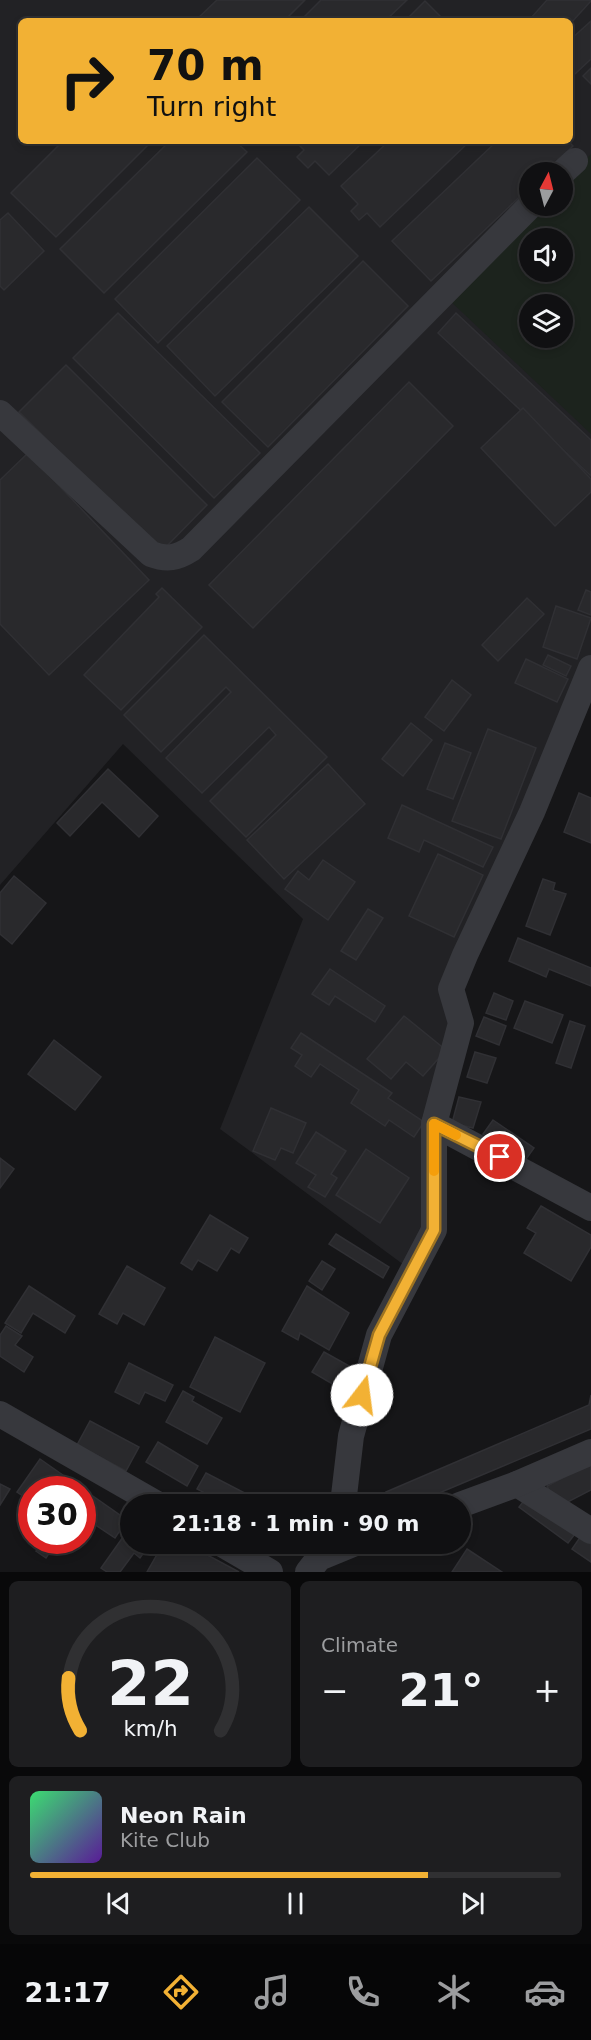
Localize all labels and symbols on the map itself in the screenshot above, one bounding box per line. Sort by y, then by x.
north arrow [519,162,573,216]
pin [474,1131,525,1182]
position arrow [330,1363,394,1427]
speed limit sign: 30 [18,1476,96,1554]

